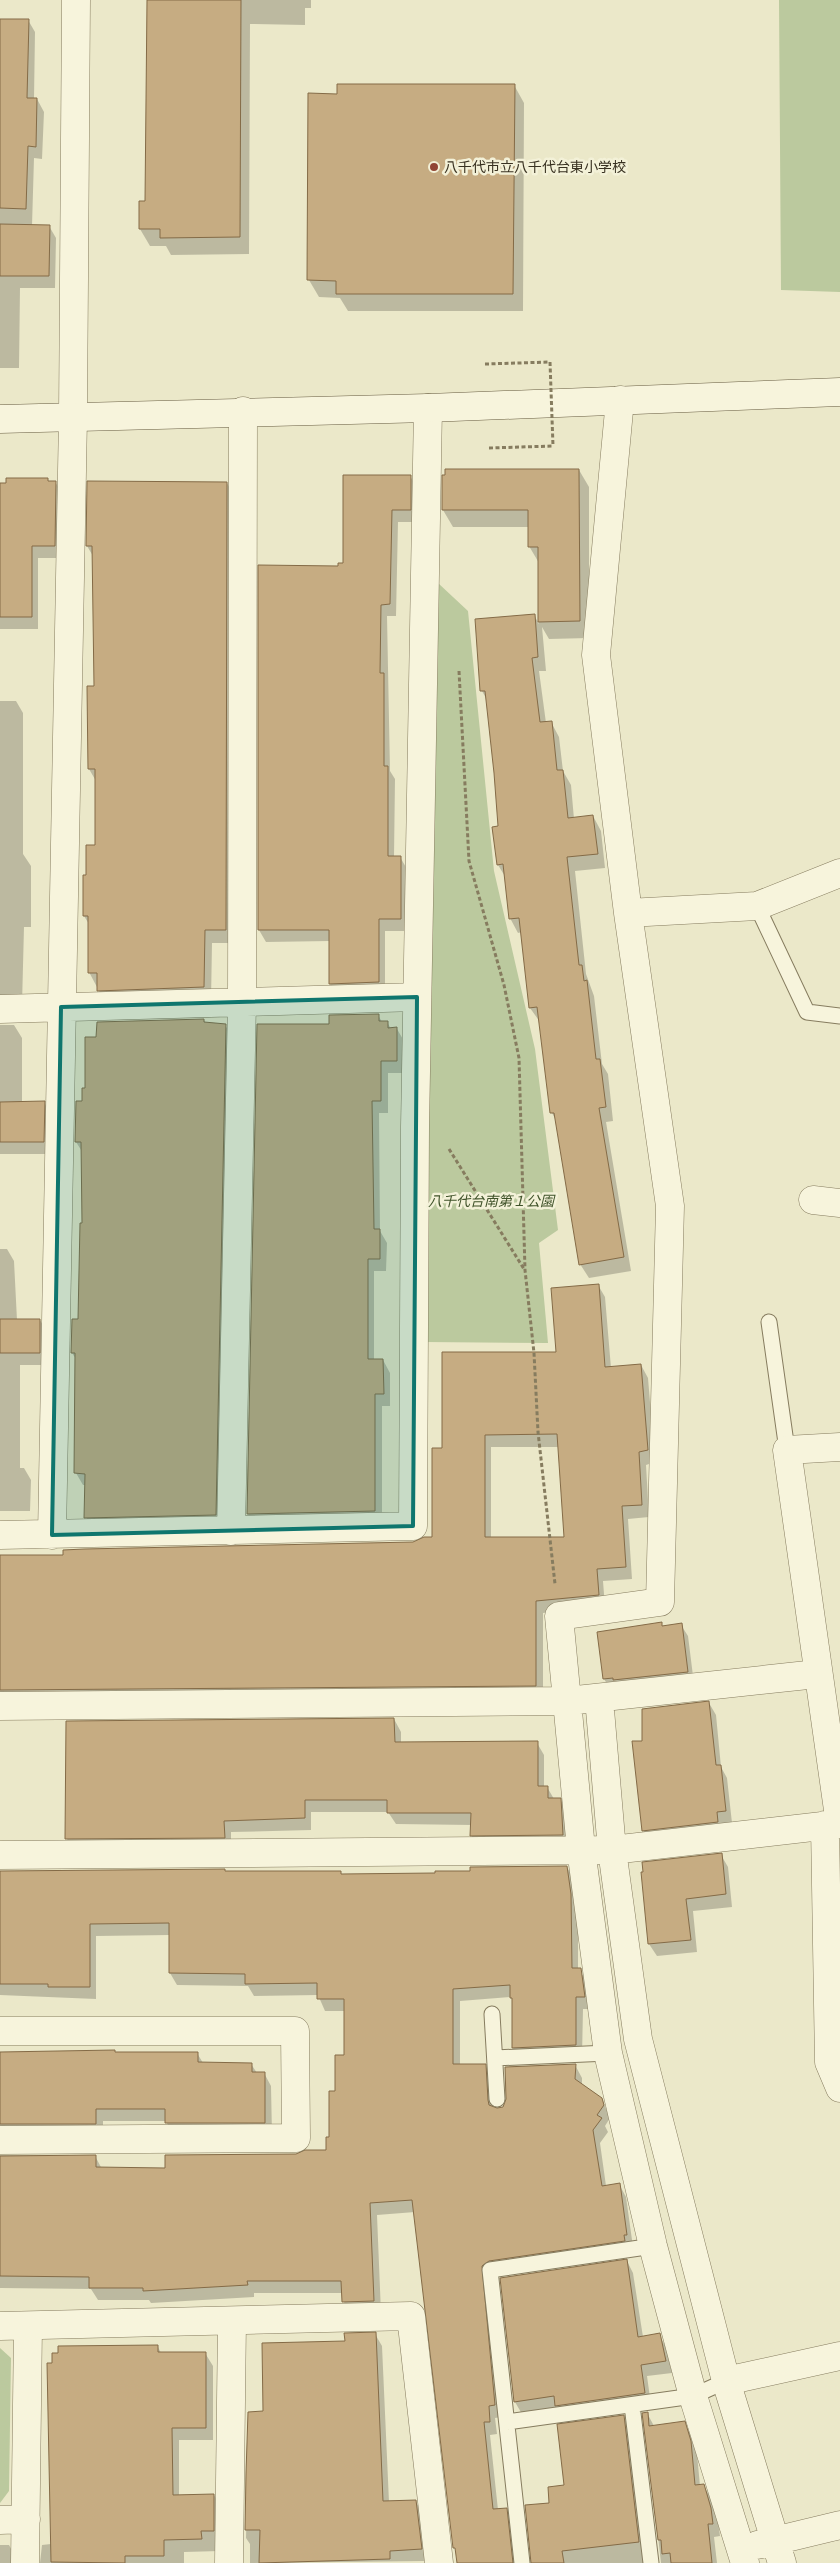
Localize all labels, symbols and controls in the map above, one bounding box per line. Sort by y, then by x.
place label: 八千代市立八千代台東小学校 [444,156,626,176]
marker: 八千代市立八千代台東小学校 [428,161,440,173]
park label: 八千代台南第１公園 [428,1190,556,1210]

